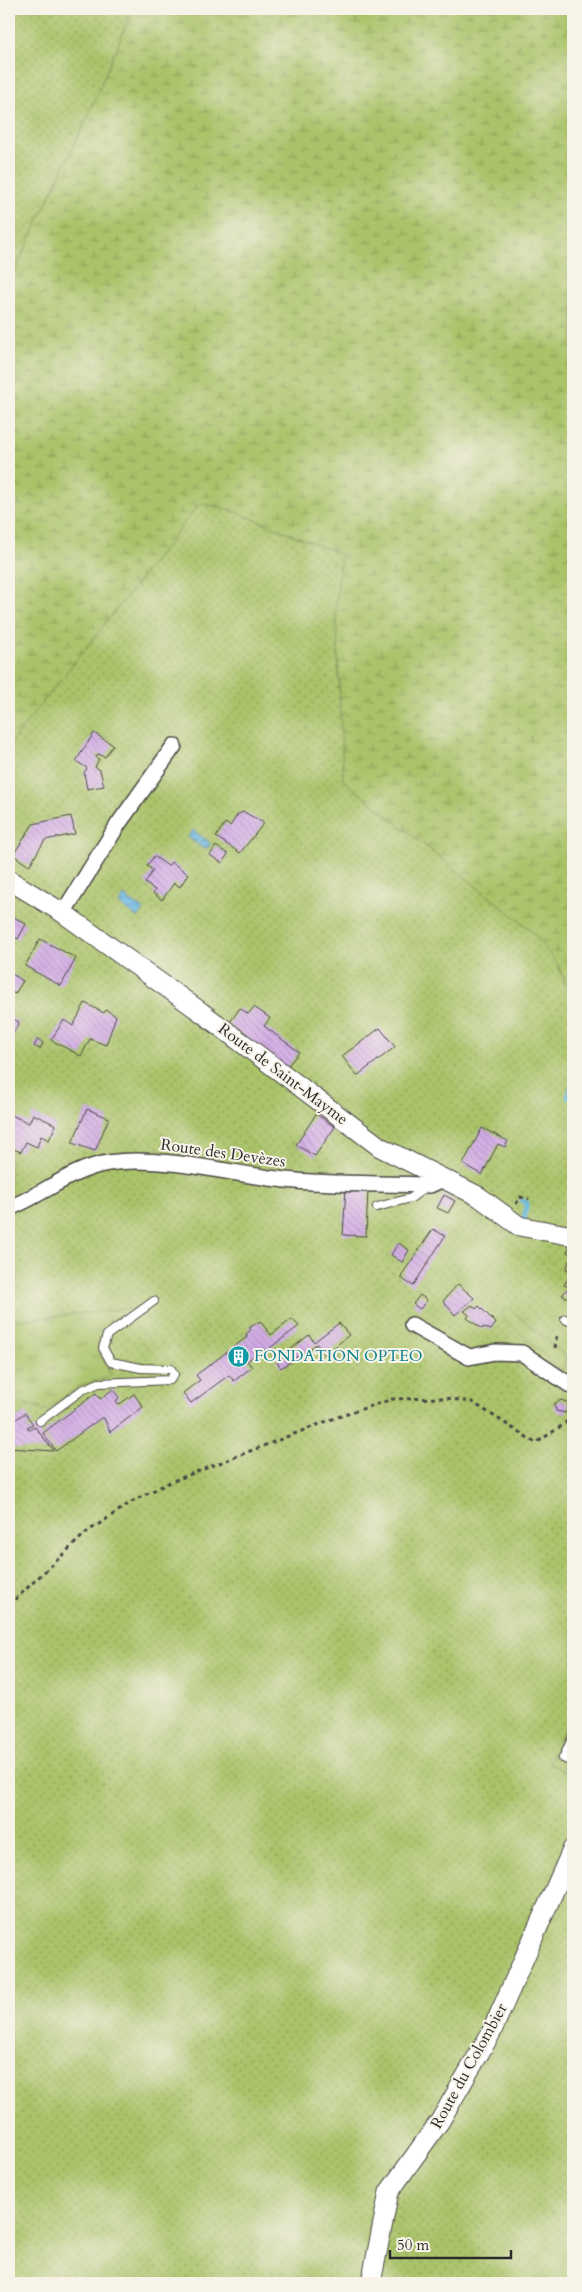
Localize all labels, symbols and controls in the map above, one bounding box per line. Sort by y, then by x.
street label: Route de Saint-Mayme [214,1018,352,1130]
street label: Route des Devèzes [159,1133,287,1173]
building icon: FONDATION OPTEO [226,1344,250,1368]
place label: FONDATION OPTEO [254,1345,423,1367]
street label: Route du Colombier [425,1999,513,2133]
scale bar [390,2227,511,2259]
text: 50 m [397,2235,429,2255]

